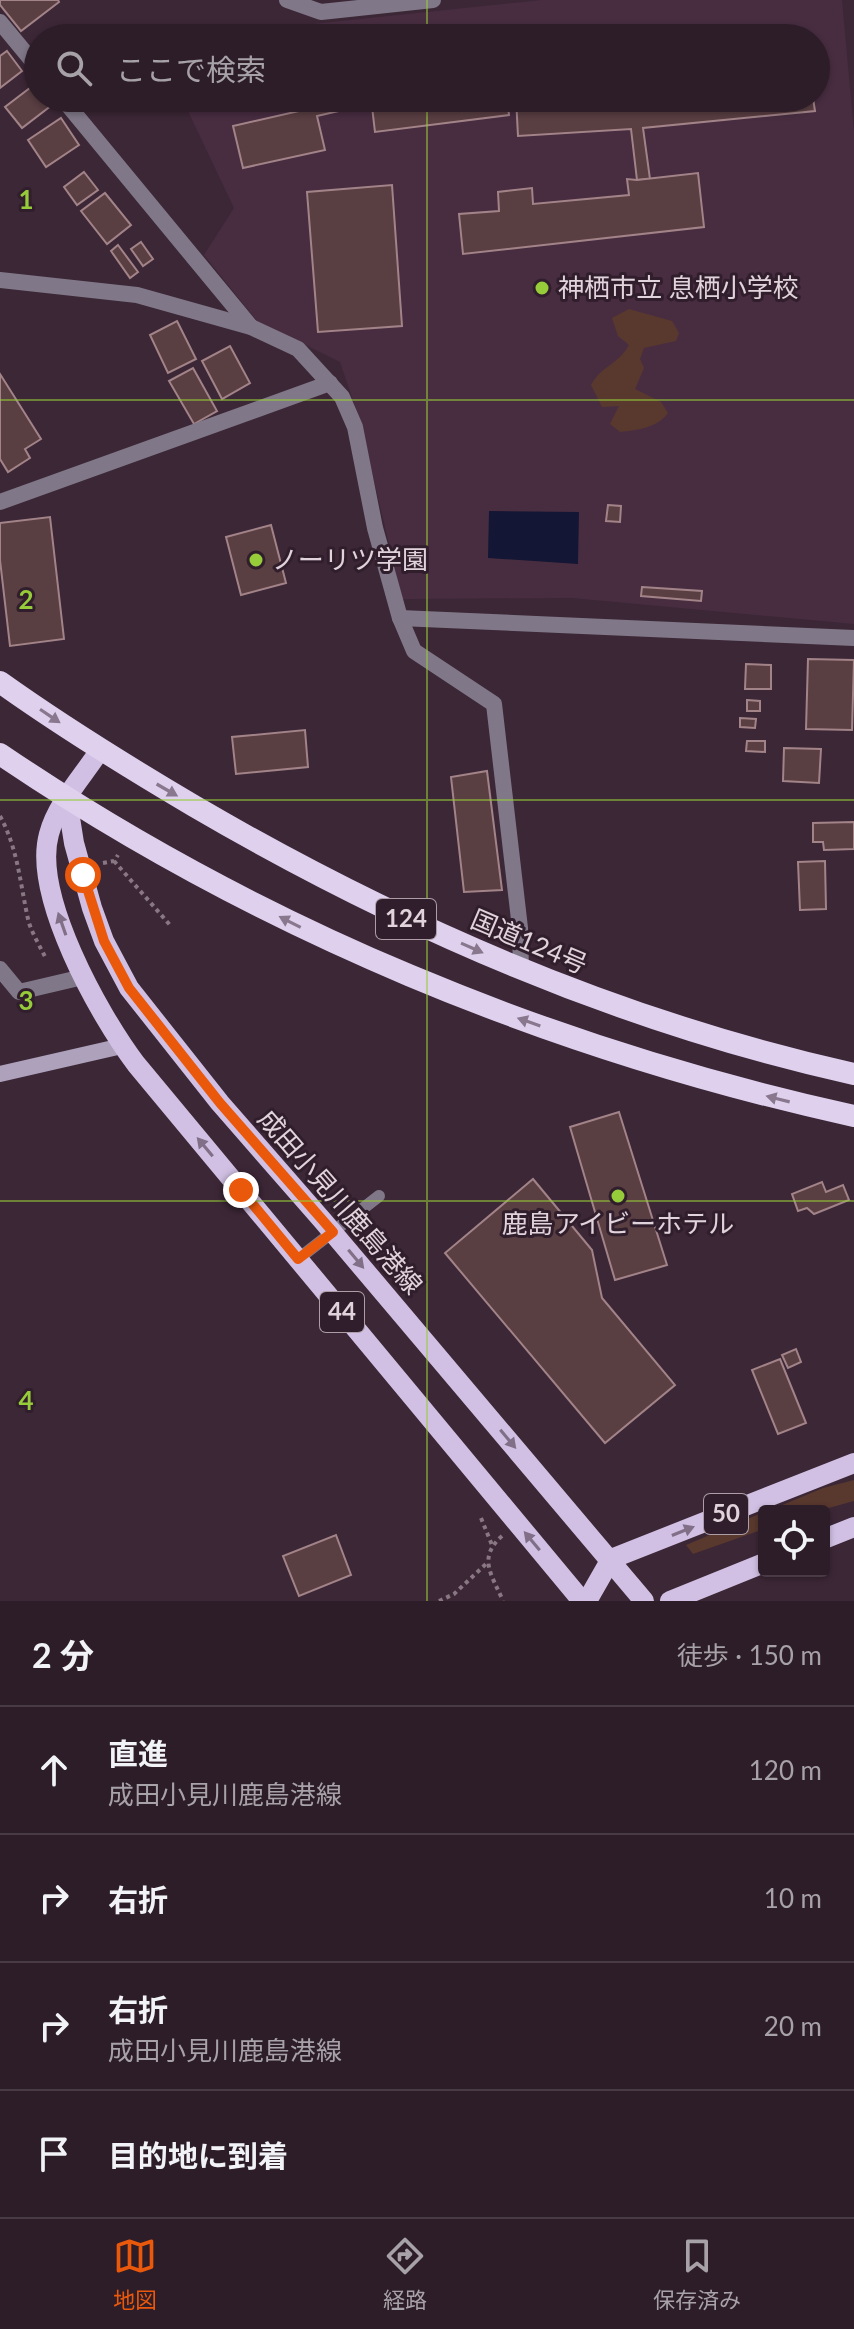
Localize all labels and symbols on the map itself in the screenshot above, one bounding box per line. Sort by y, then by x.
text: 1 [18,183,34,215]
place label: 神栖市立 息栖小学校 [558,271,799,303]
marker: 神栖市立 息栖小学校 [533,279,551,297]
place label: ノーリツ学園 [272,543,428,575]
marker: ノーリツ学園 [247,551,265,569]
text: 2 [18,583,34,615]
one-way arrow [39,709,60,724]
one-way arrow [156,783,178,797]
route start [65,857,101,893]
road number: 124 [376,899,436,939]
street label: 国道124号 [466,902,592,980]
one-way arrow [56,912,68,936]
one-way arrow [278,915,301,928]
one-way arrow [460,941,484,955]
text: 3 [18,984,34,1016]
one-way arrow [517,1016,541,1028]
one-way arrow [765,1092,790,1104]
street label: 成田小見川鹿島港線 [252,1103,430,1300]
one-way arrow [197,1137,214,1157]
route end [223,1172,259,1208]
marker: 鹿島アイビーホテル [609,1187,627,1205]
place label: 鹿島アイビーホテル [502,1207,734,1239]
one-way arrow [347,1249,364,1269]
road number: 44 [320,1292,364,1332]
text: 4 [18,1384,34,1416]
one-way arrow [499,1428,516,1448]
road number: 50 [704,1494,748,1534]
one-way arrow [671,1524,695,1537]
one-way arrow [524,1531,541,1551]

